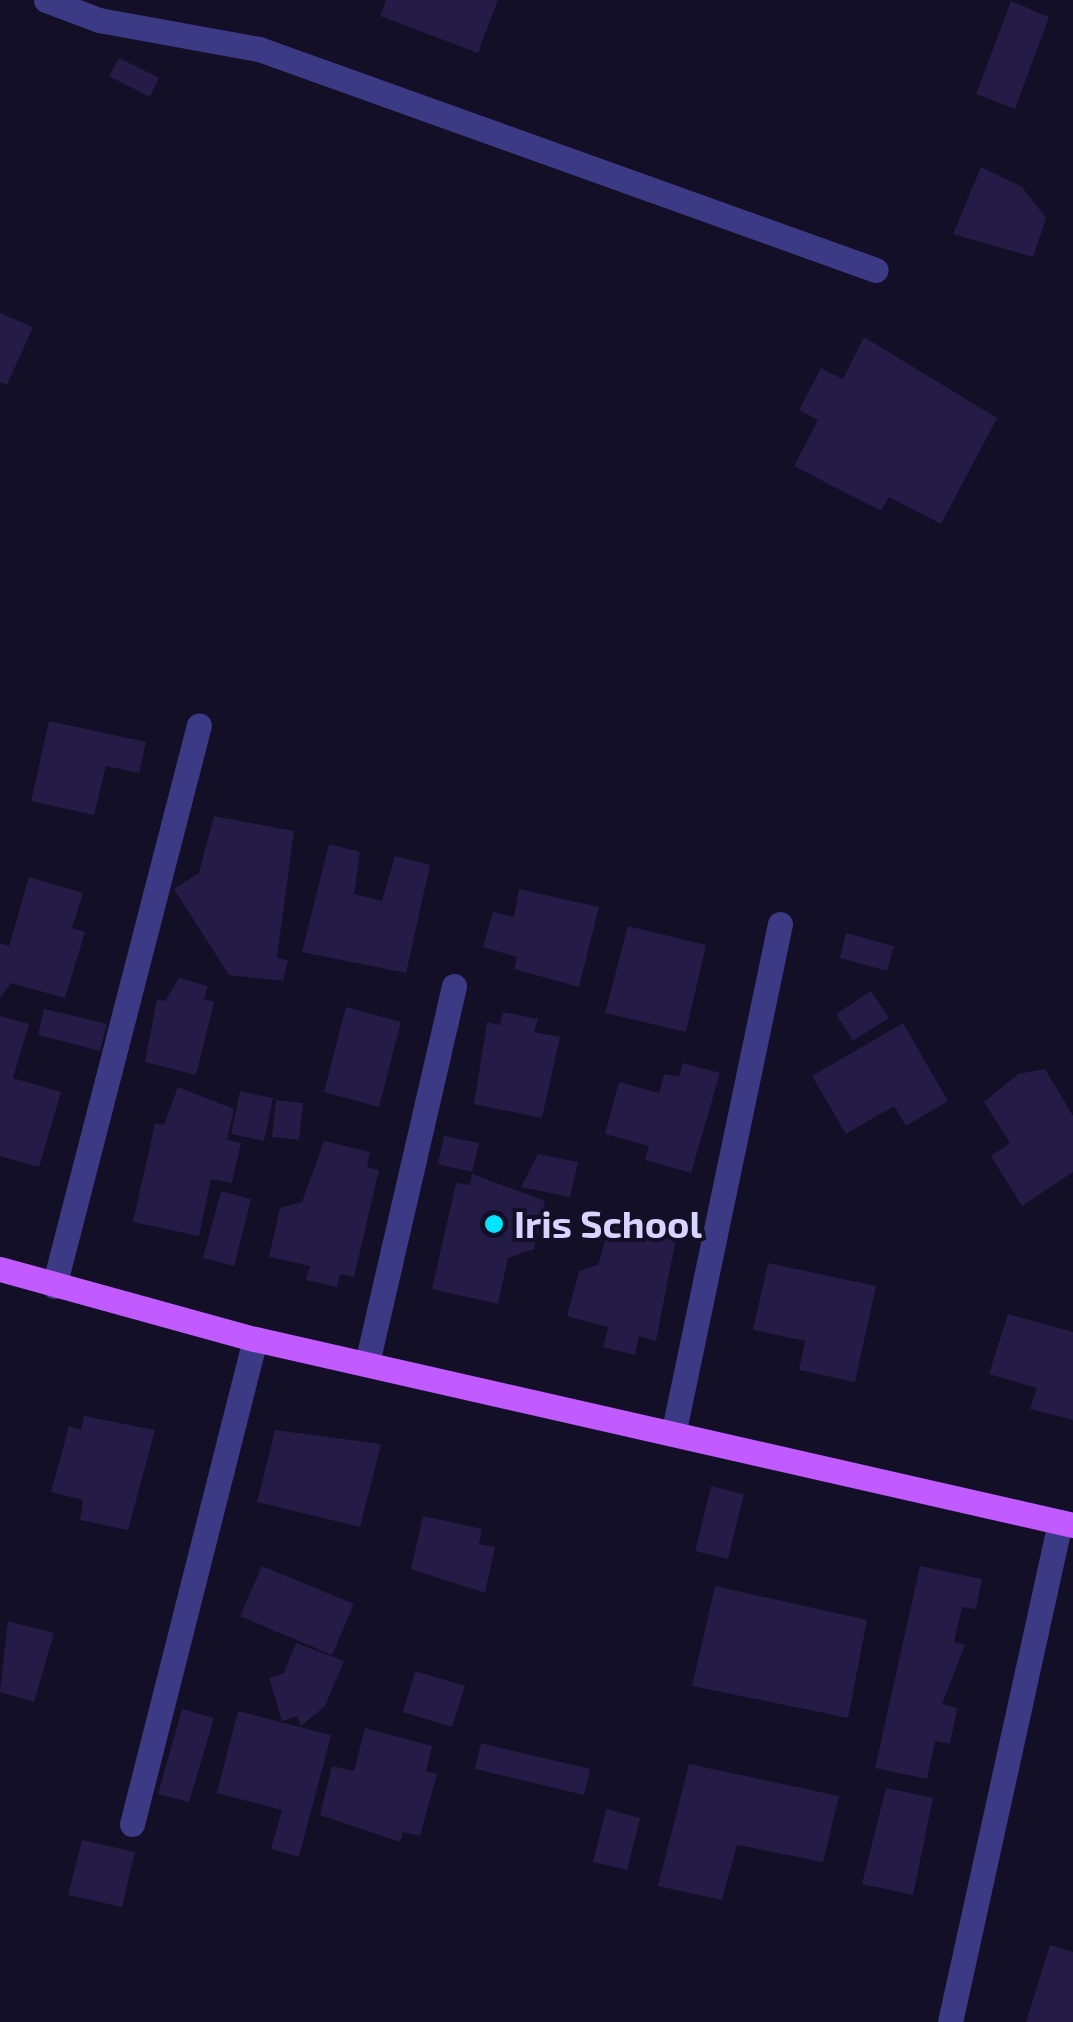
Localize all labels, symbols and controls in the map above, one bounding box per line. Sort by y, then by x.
place label: Iris School [514,1201,702,1247]
marker: Iris School [483,1213,505,1235]

